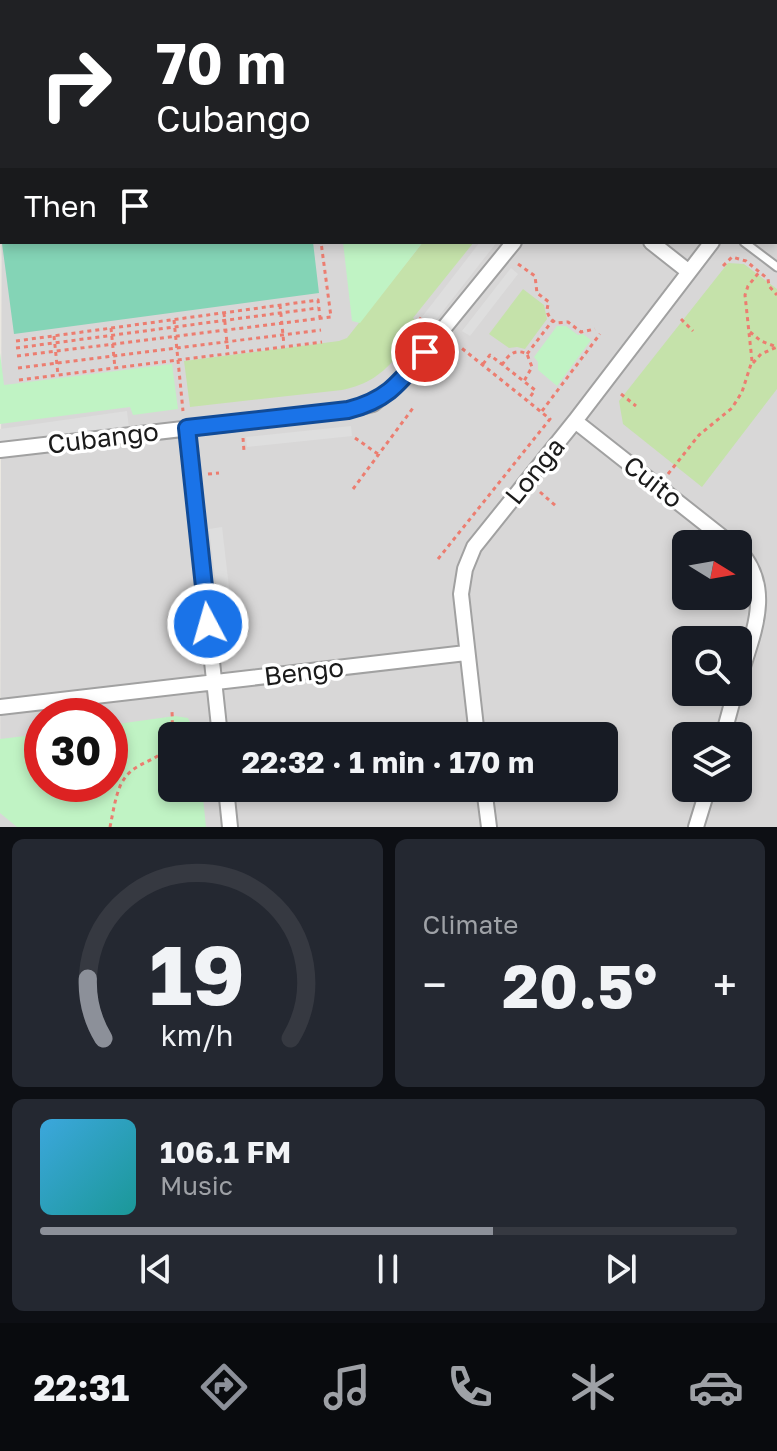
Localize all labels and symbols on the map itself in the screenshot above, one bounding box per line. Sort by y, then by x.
pin [391,318,459,386]
street label: Cubango [46,415,160,460]
street label: Longa [498,431,571,510]
street label: Cuito [618,449,689,514]
north arrow [672,530,752,610]
position arrow [166,582,250,666]
street label: Bengo [262,651,346,692]
speed limit sign: 30 [24,698,128,802]

